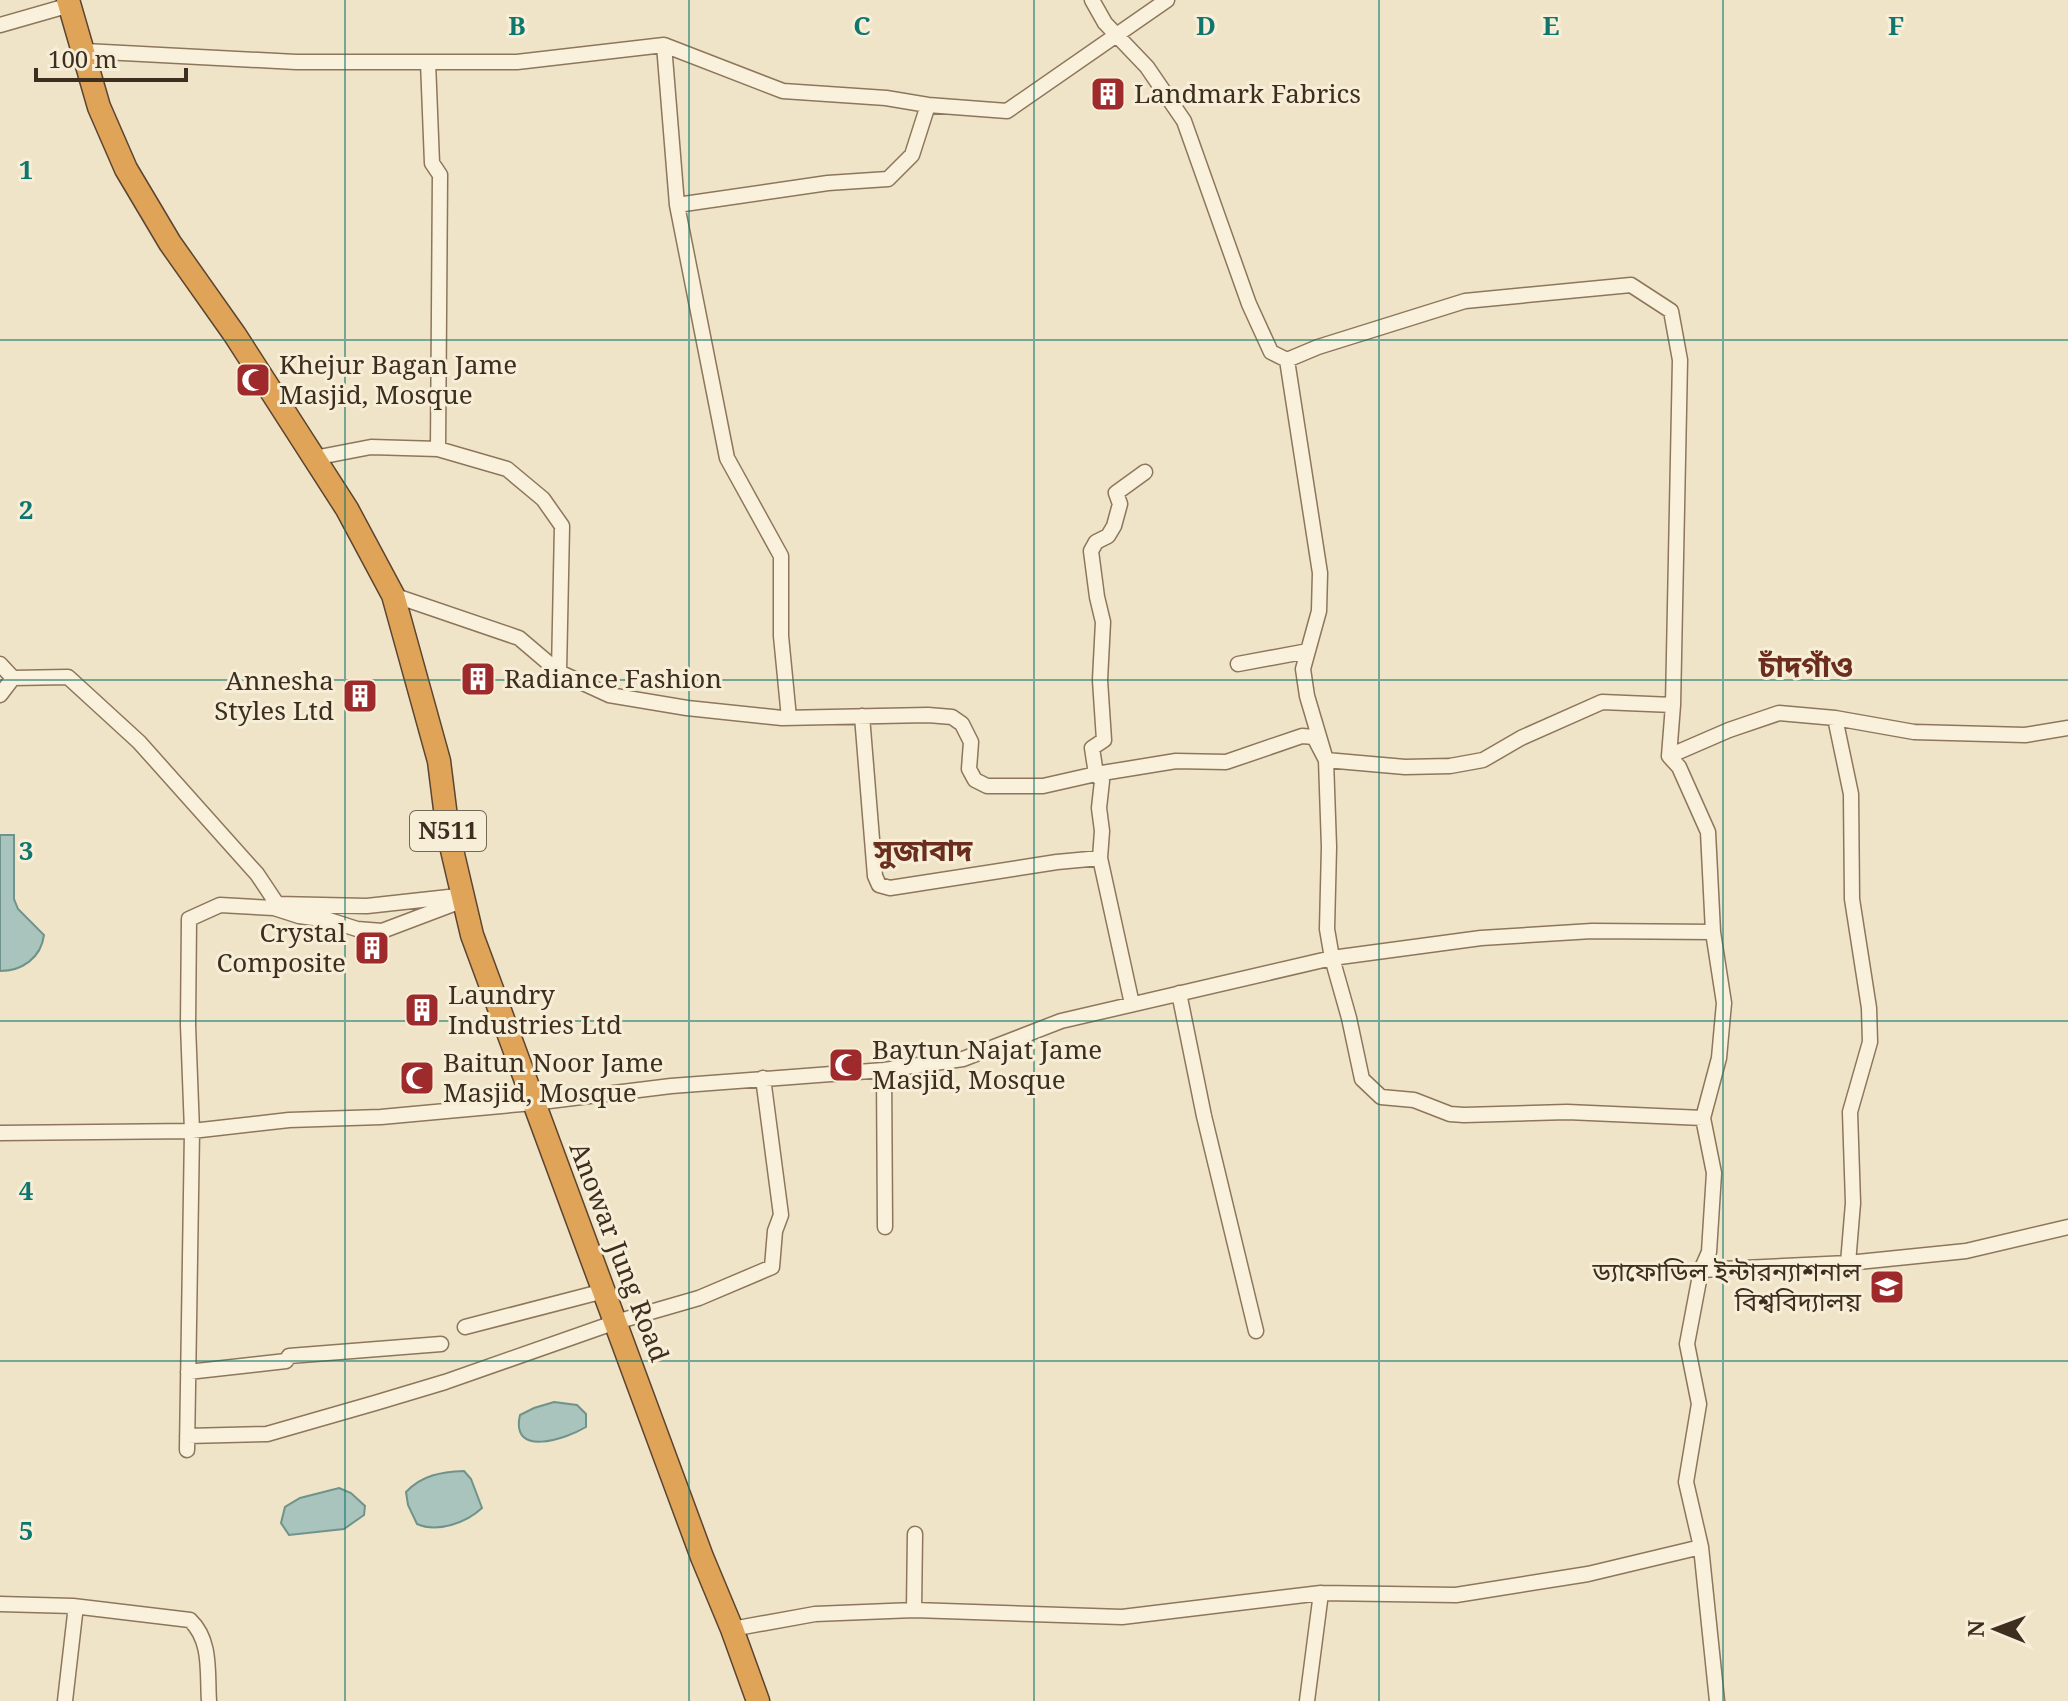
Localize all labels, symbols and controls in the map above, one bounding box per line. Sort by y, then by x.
text: B [508,7,526,43]
text: C [853,7,871,43]
text: D [1196,7,1216,43]
text: E [1543,7,1560,43]
text: F [1888,7,1904,43]
scale bar [36,32,186,82]
text: 100 m [48,42,117,75]
building icon: Landmark Fabrics [1089,75,1127,113]
place label: Landmark Fabrics [1134,75,1361,111]
text: 1 [19,151,33,187]
place label: Khejur Bagan Jame Masjid, Mosque [279,346,517,412]
mosque icon: Khejur Bagan Jame Masjid, Mosque [234,361,272,399]
text: 2 [19,491,33,527]
district label: চাঁদগাঁও [1758,645,1853,686]
building icon: Radiance Fashion [459,660,497,698]
place label: Radiance Fashion [504,660,722,696]
place label: Annesha Styles Ltd [214,662,334,728]
building icon: Annesha Styles Ltd [341,677,379,715]
road number: N511 [410,811,486,851]
district label: সুজাবাদ [873,829,973,870]
text: 3 [19,832,33,868]
place label: Crystal Composite [216,914,346,980]
building icon: Crystal Composite [353,929,391,967]
place label: Laundry Industries Ltd [448,976,622,1042]
building icon: Laundry Industries Ltd [403,991,441,1029]
place label: Baytun Najat Jame Masjid, Mosque [872,1031,1102,1097]
place label: Baitun Noor Jame Masjid, Mosque [443,1044,663,1110]
mosque icon: Baytun Najat Jame Masjid, Mosque [827,1046,865,1084]
mosque icon: Baitun Noor Jame Masjid, Mosque [398,1059,436,1097]
street label: Anowar Jung Road [562,1137,678,1366]
text: 4 [19,1172,34,1208]
place label: ড্যাফোডিল ইন্টারন্যাশনাল বিশ্ববিদ্যালয় [1592,1253,1862,1319]
school or university icon: ড্যাফোডিল ইন্টারন্যাশনাল বিশ্ববিদ্যালয় [1868,1268,1906,1306]
text: 5 [19,1512,33,1548]
north arrow [1956,1589,2036,1669]
text: N [1960,1620,1990,1638]

